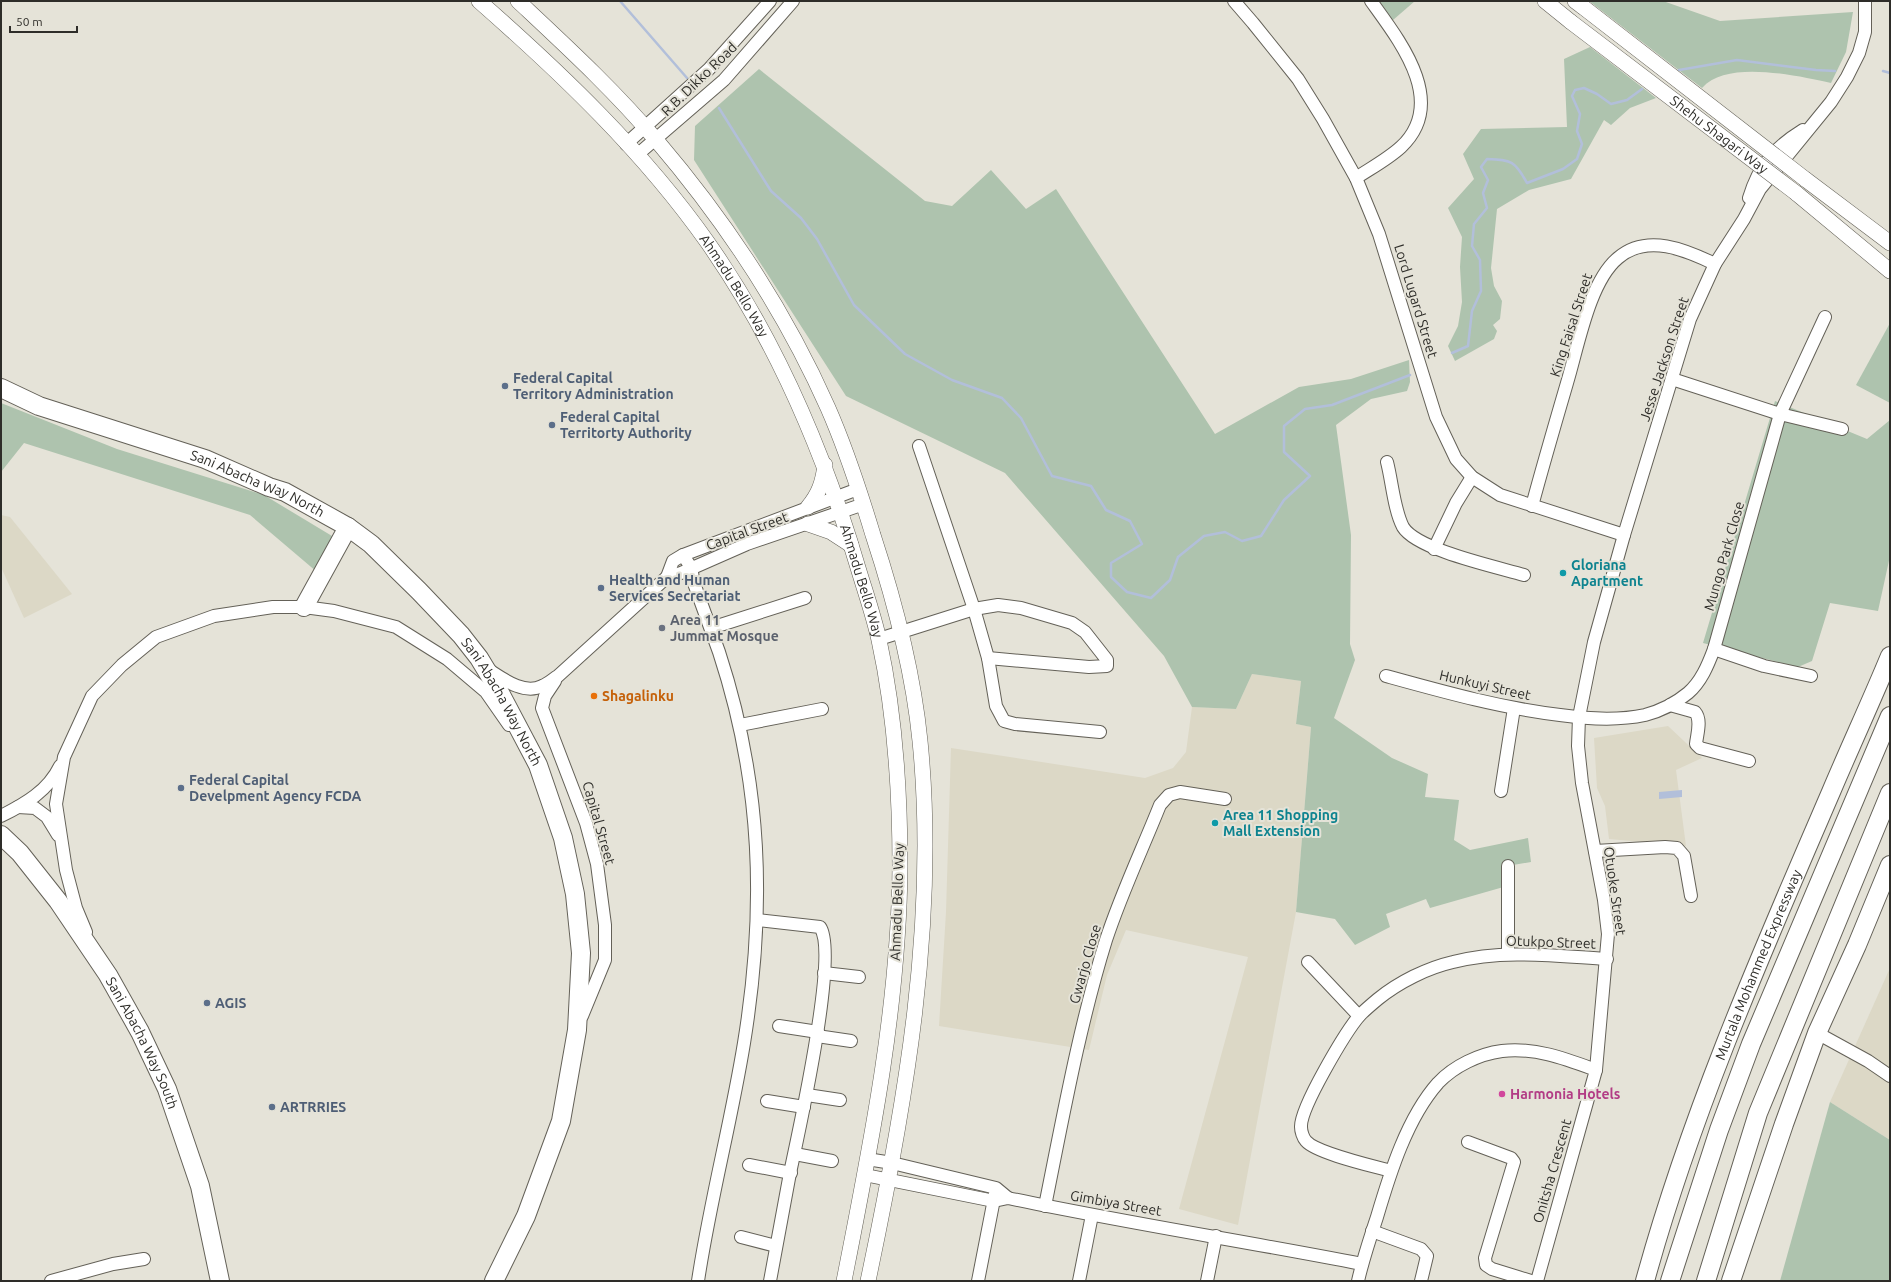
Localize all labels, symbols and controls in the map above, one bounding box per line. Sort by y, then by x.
scale bar [10,8,77,34]
text: 50 m [16,15,43,28]
street label: R.B. Dikko Road [658,39,740,119]
street label: Shehu Shagari Way [1667,92,1771,177]
street label: Ahmadu Bello Way [696,231,772,340]
street label: Lord Lugard Street [1391,242,1441,360]
street label: King Faisal Street [1547,271,1595,379]
street label: Jesse Jackson Street [1636,294,1692,423]
place label: Federal Capital Territory Administration [513,370,674,402]
marker: Federal Capital Territory Administration [500,381,510,391]
place label: Federal Capital Territorty Authority [560,409,692,441]
marker: Federal Capital Territorty Authority [547,420,557,430]
street label: Sani Abacha Way North [188,447,327,520]
street label: Mungo Park Close [1701,500,1747,612]
street label: Capital Street [704,509,791,553]
street label: Ahmadu Bello Way [837,522,886,640]
place label: Gloriana Apartment [1571,557,1643,589]
marker: Gloriana Apartment [1558,568,1568,578]
place label: Health and Human Services Secretariat [609,572,740,604]
marker: Health and Human Services Secretariat [596,583,606,593]
place label: Area 11 Jummat Mosque [670,612,779,644]
marker: Area 11 Jummat Mosque [657,623,667,633]
street label: Sani Abacha Way North [458,635,545,768]
street label: Hunkuyi Street [1438,667,1533,703]
place label: Shagalinku [602,688,674,704]
marker: Shagalinku [589,691,599,701]
place label: Federal Capital Develpment Agency FCDA [189,772,362,804]
street label: Capital Street [579,779,619,867]
marker: Federal Capital Develpment Agency FCDA [176,783,186,793]
place label: Area 11 Shopping Mall Extension [1223,807,1338,839]
marker: Area 11 Shopping Mall Extension [1210,818,1220,828]
street label: Ahmadu Bello Way [887,843,907,961]
street label: Otuoke Street [1601,846,1629,937]
street label: Murtala Mohammed Expressway [1712,867,1805,1062]
street label: Gwarjo Close [1066,923,1104,1005]
street label: Otukpo Street [1506,932,1597,952]
street label: Sani Abacha Way South [103,974,181,1111]
place label: AGIS [215,995,246,1011]
marker: AGIS [202,998,212,1008]
place label: Harmonia Hotels [1510,1086,1621,1102]
marker: Harmonia Hotels [1497,1089,1507,1099]
place label: ARTRRIES [280,1099,346,1115]
marker: ARTRRIES [267,1102,277,1112]
street label: Onitsha Crescent [1529,1117,1575,1225]
street label: Gimbiya Street [1069,1187,1163,1219]

